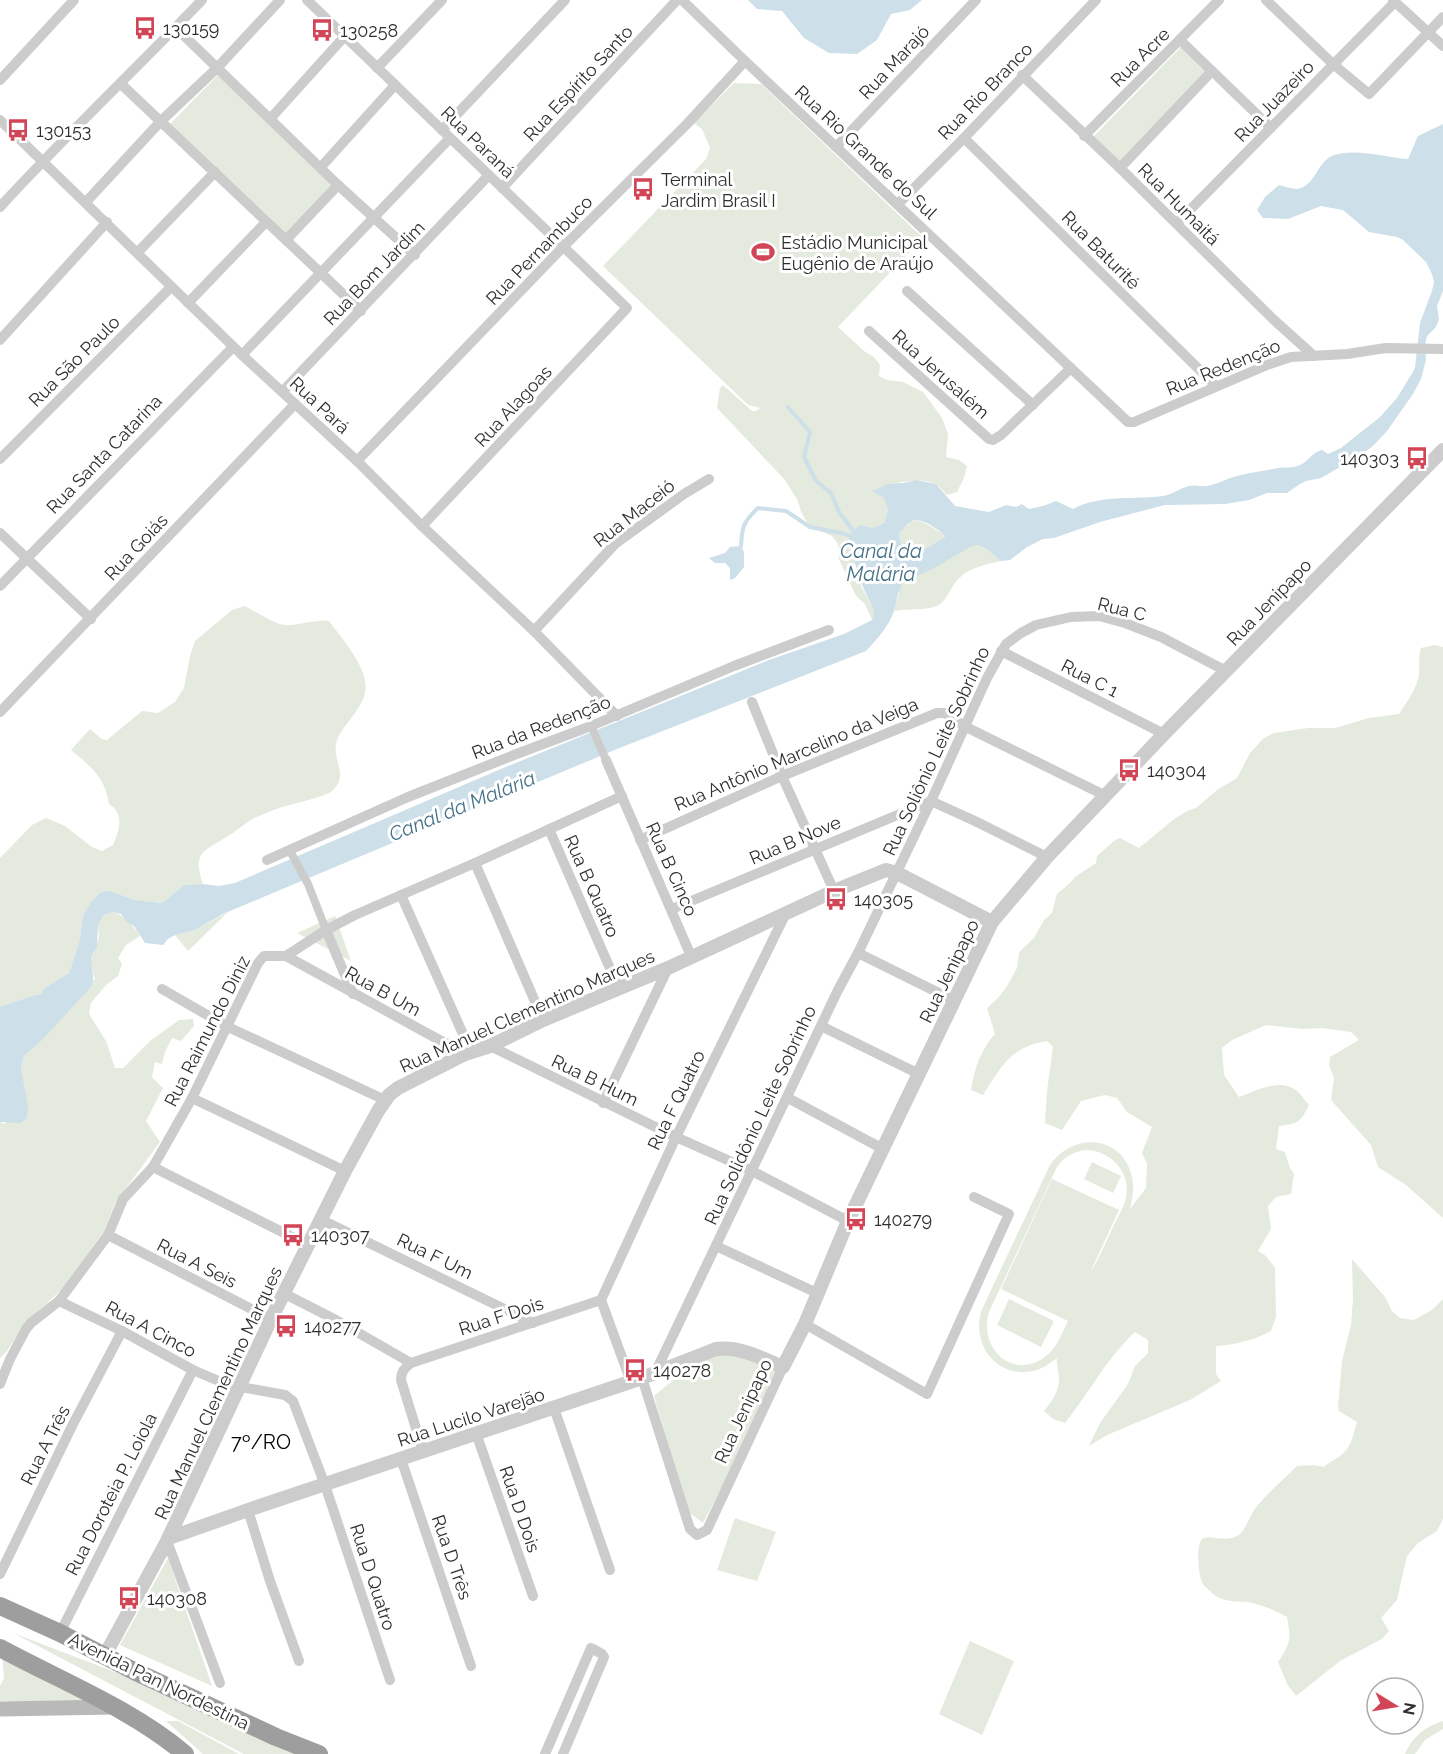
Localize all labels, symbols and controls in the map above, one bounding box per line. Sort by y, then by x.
bus stop icon: 130159 [132,15,158,41]
bus stop icon: 130258 [309,17,335,43]
place label: 130159 [163,18,219,39]
place label: 130258 [340,20,398,41]
street label: Rua Espírito Santo [519,21,637,145]
street label: Rua Marajó [855,21,934,103]
street label: Rua Acre [1106,23,1174,91]
street label: Rua Rio Branco [933,38,1037,144]
street label: Rua Juazeiro [1230,56,1318,146]
street label: Rua Rio Grande do Sul [791,81,941,223]
street label: Rua Paraná [437,102,519,182]
bus stop icon: 130153 [5,117,31,143]
place label: 130153 [36,120,91,141]
street label: Rua Humaitá [1134,159,1224,249]
place label: Terminal Jardim Brasil I [661,169,776,211]
bus stop icon: Terminal Jardim Brasil I [630,176,656,202]
street label: Rua Pernambuco [482,191,597,309]
street label: Rua Baturité [1058,207,1145,294]
street label: Rua Bom Jardim [319,217,429,329]
place label: Estádio Municipal Eugênio de Araújo [781,232,934,274]
sports icon: Estádio Municipal Eugênio de Araújo [750,239,776,265]
street label: Rua São Paulo [24,311,124,411]
street label: Rua Jerusalém [888,325,994,423]
street label: Rua Redenção [1163,334,1283,399]
street label: Rua Alagoas [470,361,556,451]
street label: Rua Pará [286,372,354,438]
street label: Rua Santa Catarina [42,390,166,518]
bus stop icon: 140303 [1404,445,1430,471]
place label: 140303 [1340,448,1399,469]
street label: Rua Maceió [589,475,679,551]
street label: Rua Goiás [100,509,172,584]
water label: Canal da Malária [840,539,922,586]
street label: Rua Jenipapo [1222,554,1316,650]
street label: Rua C [1096,593,1148,625]
street label: Rua Soliônio Leite Sobrinho [878,643,994,859]
street label: Rua C 1 [1058,655,1122,701]
street label: Rua da Redenção [469,691,614,763]
street label: Rua Antônio Marcelino da Veiga [671,693,921,815]
bus stop icon: 140304 [1116,757,1142,783]
place label: 140304 [1147,760,1206,781]
water label: Canal da Malária [385,766,539,846]
street label: Rua B Nove [746,811,844,869]
street label: Rua B Cinco [642,819,702,919]
street label: Rua B Quatro [560,831,624,941]
bus stop icon: 140305 [823,886,849,912]
place label: 140305 [854,889,913,910]
street label: Rua Jenipapo [915,916,983,1026]
street label: Rua Manuel Clementino Marques [396,945,658,1077]
street label: Rua Raimundo Diniz [160,952,254,1110]
street label: Rua B Um [341,962,425,1020]
street label: Rua Solidônio Leite Sobrinho [700,1002,820,1228]
street label: Rua F Quatro [643,1047,709,1153]
street label: Rua B Hum [548,1050,642,1110]
bus stop icon: 140279 [843,1206,869,1232]
place label: 140279 [874,1209,932,1230]
bus stop icon: 140307 [280,1222,306,1248]
place label: 140307 [311,1225,370,1246]
street label: Rua F Um [394,1229,476,1283]
street label: Rua A Seis [154,1234,241,1292]
street label: Rua Manuel Clementino Marques [150,1263,286,1523]
street label: Rua F Dois [456,1292,546,1340]
street label: Rua A Cinco [102,1296,200,1362]
bus stop icon: 140277 [273,1313,299,1339]
place label: 140277 [304,1316,362,1337]
street label: Rua Jenipapo [710,1355,776,1466]
bus stop icon: 140278 [622,1357,648,1383]
place label: 140278 [653,1360,711,1381]
street label: Rua Lucilo Varejão [395,1383,548,1451]
street label: Rua A Três [16,1401,74,1488]
street label: Rua Doroteia P. Loiola [61,1409,161,1579]
district label: 7º/RO [231,1430,291,1454]
street label: Rua D Dois [495,1463,545,1555]
street label: Rua D Três [428,1512,476,1602]
street label: Rua D Quatro [346,1521,400,1633]
bus stop icon: 140308 [116,1585,142,1611]
place label: 140308 [147,1588,207,1609]
street label: Avenida Pan Nordestina [65,1628,253,1734]
north arrow [1365,1676,1425,1736]
text: N [1399,1701,1420,1717]

